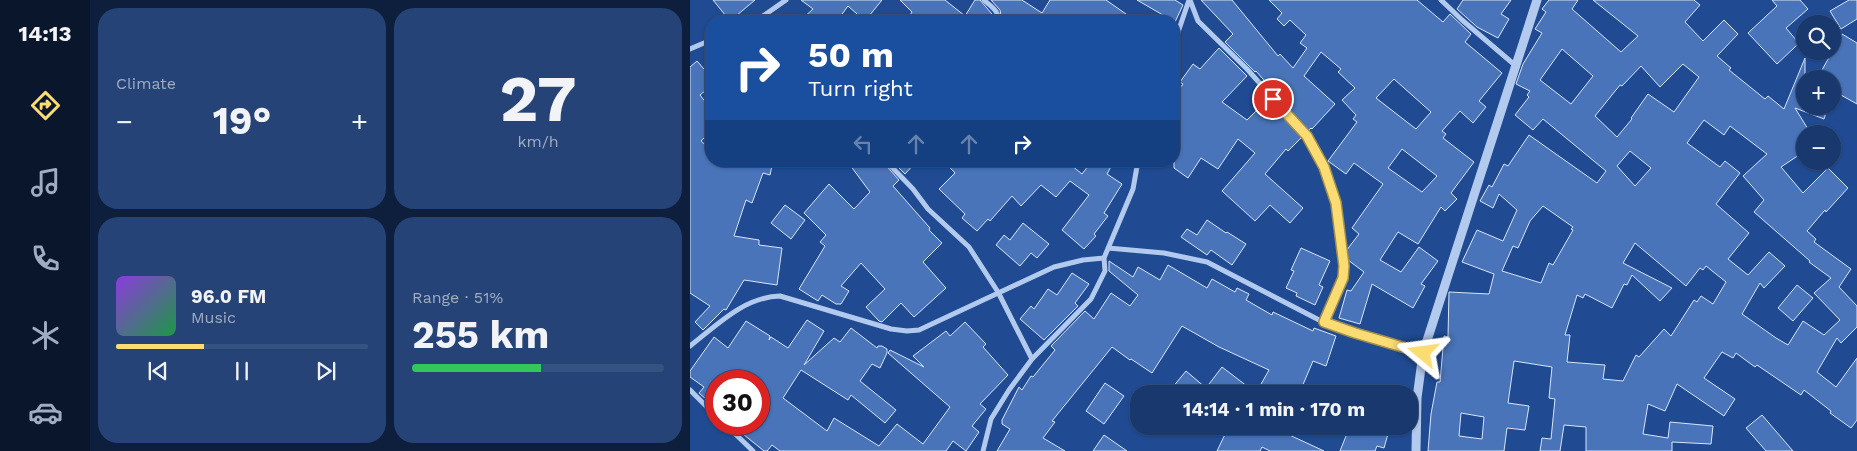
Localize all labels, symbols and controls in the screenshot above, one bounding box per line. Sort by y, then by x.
map controls [1796,15,1841,170]
button: search [1796,15,1841,60]
text: 14:13 [19,21,71,46]
text: 50 m [808,34,894,76]
icon: right [725,35,790,100]
text: 27 [499,61,577,137]
button: + [1796,70,1841,115]
text: Climate [116,74,176,93]
text: Turn right [808,76,913,101]
pin [1252,78,1294,120]
icon: arrive [1259,85,1287,113]
icon: directions [28,88,63,123]
text: 19° [213,99,271,143]
text: − [116,105,133,138]
text: + [351,105,368,138]
button: − [1796,125,1841,170]
icon: left [849,130,877,158]
icon: ahead [902,130,930,158]
icon: ahead [955,130,983,158]
icon: right [1008,130,1036,158]
text: km/h [517,132,559,151]
icon: music [28,165,63,200]
icon: phone [28,241,63,276]
text: 96.0 FM [191,285,266,308]
text: Range · 51% [412,288,503,307]
text: Music [191,308,236,327]
text: 255 km [412,313,549,357]
icon: climate [28,318,63,353]
position arrow [1396,326,1448,378]
icon: previous [144,357,172,385]
icon: pause [228,357,256,385]
icon: next [312,357,340,385]
speed limit sign: 30 [705,370,770,435]
icon: car [28,395,63,430]
text: 14:14 · 1 min · 170 m [1183,398,1365,421]

